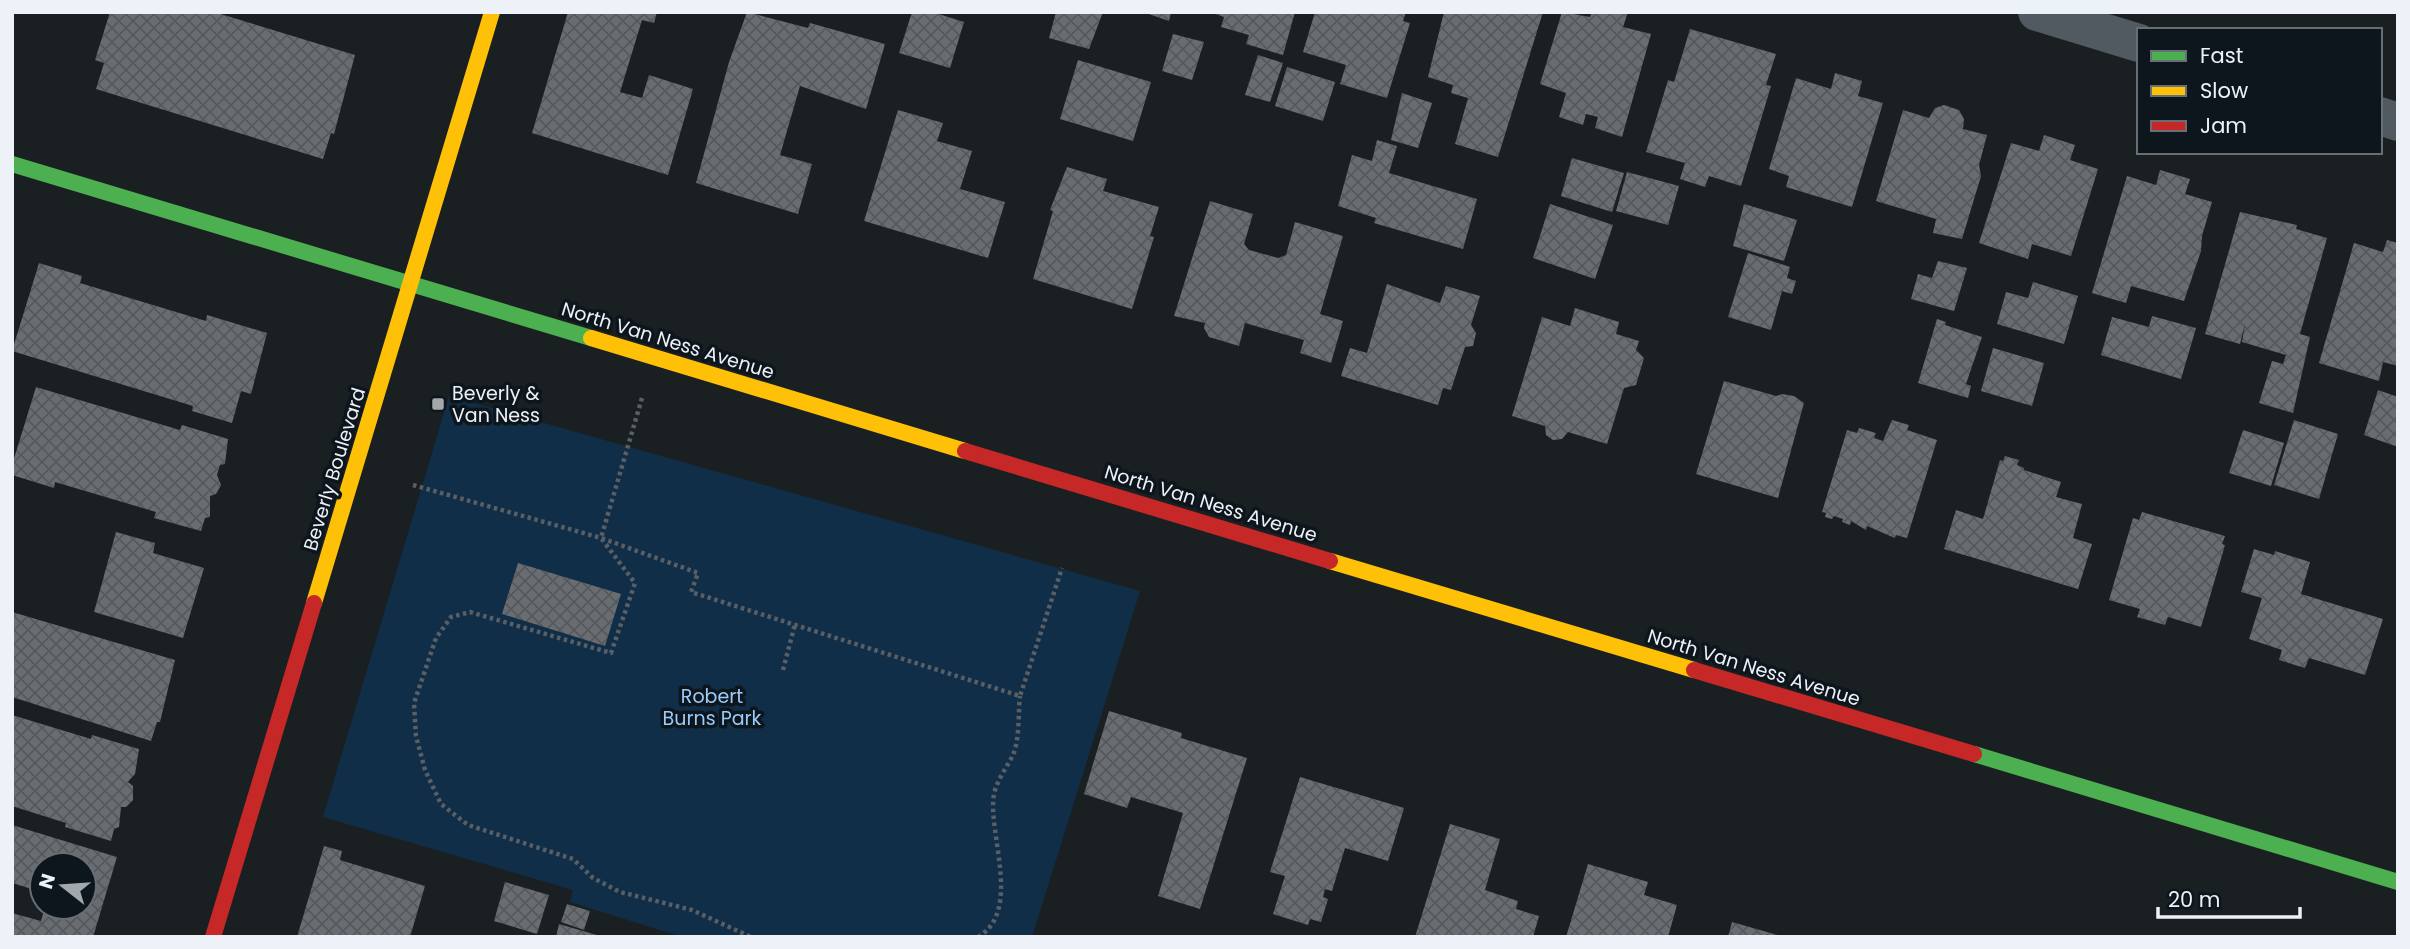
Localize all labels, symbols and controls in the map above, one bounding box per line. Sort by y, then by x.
legend [2137,28,2382,154]
text: Fast [2200,41,2243,70]
text: Slow [2200,76,2248,105]
text: Jam [2200,111,2247,140]
street label: North Van Ness Avenue [558,295,778,386]
place label: Beverly & Van Ness [452,380,540,429]
street label: Beverly Boulevard [297,384,372,554]
marker: Beverly & Van Ness [430,396,446,412]
street label: North Van Ness Avenue [1101,458,1321,549]
street label: North Van Ness Avenue [1644,622,1864,713]
park label: Robert Burns Park [663,683,762,732]
north arrow [28,851,98,921]
text: N [32,870,62,892]
scale bar [2158,876,2300,920]
text: 20 m [2168,885,2221,914]

